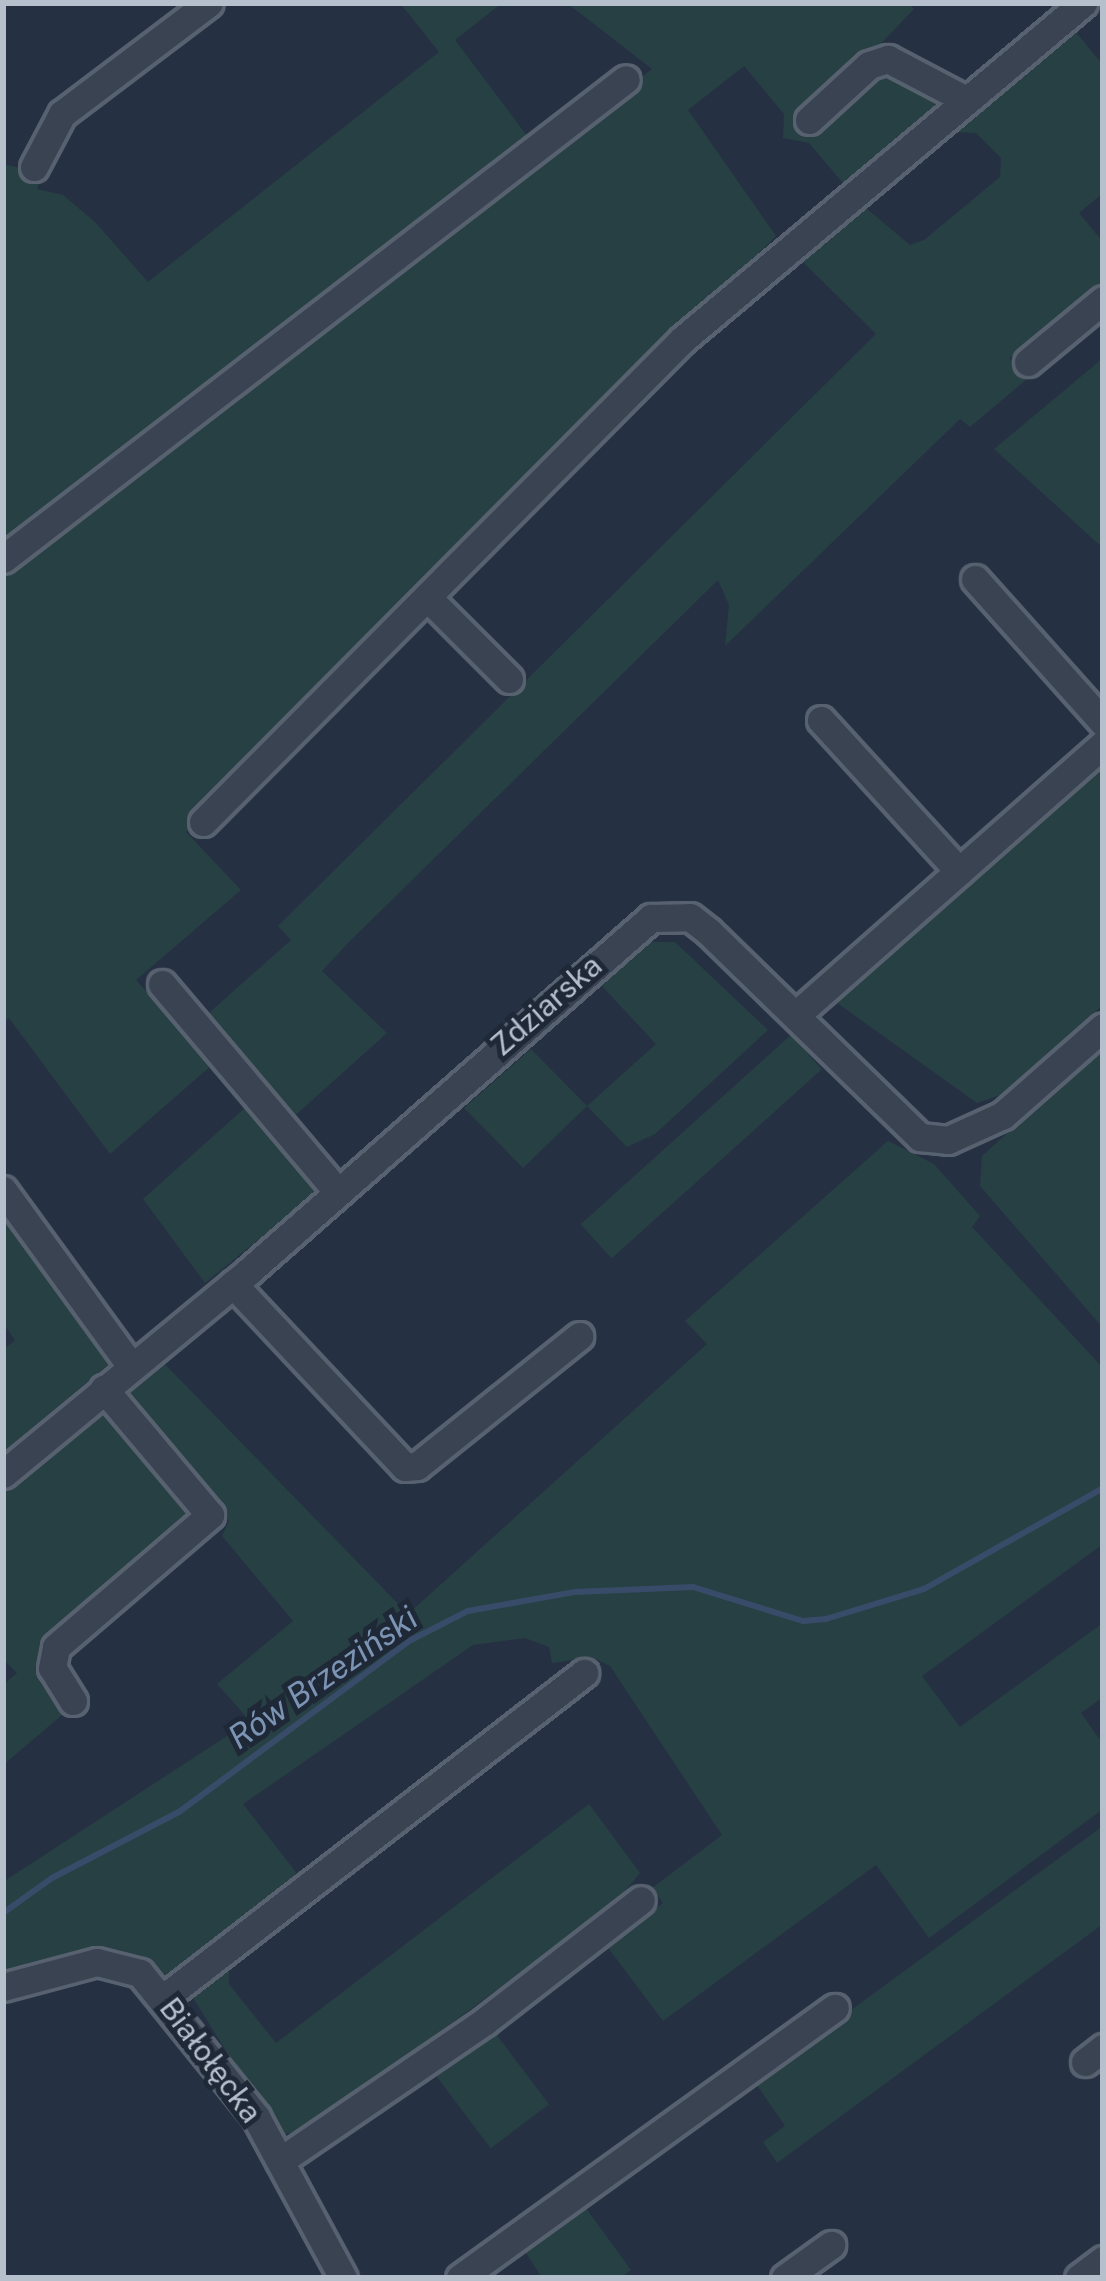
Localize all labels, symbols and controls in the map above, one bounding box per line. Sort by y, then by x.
street label: Zdziarska [483,947,609,1063]
water label: Rów Brzeziński [221,1598,425,1758]
street label: Białołęcka [152,1991,270,2129]

